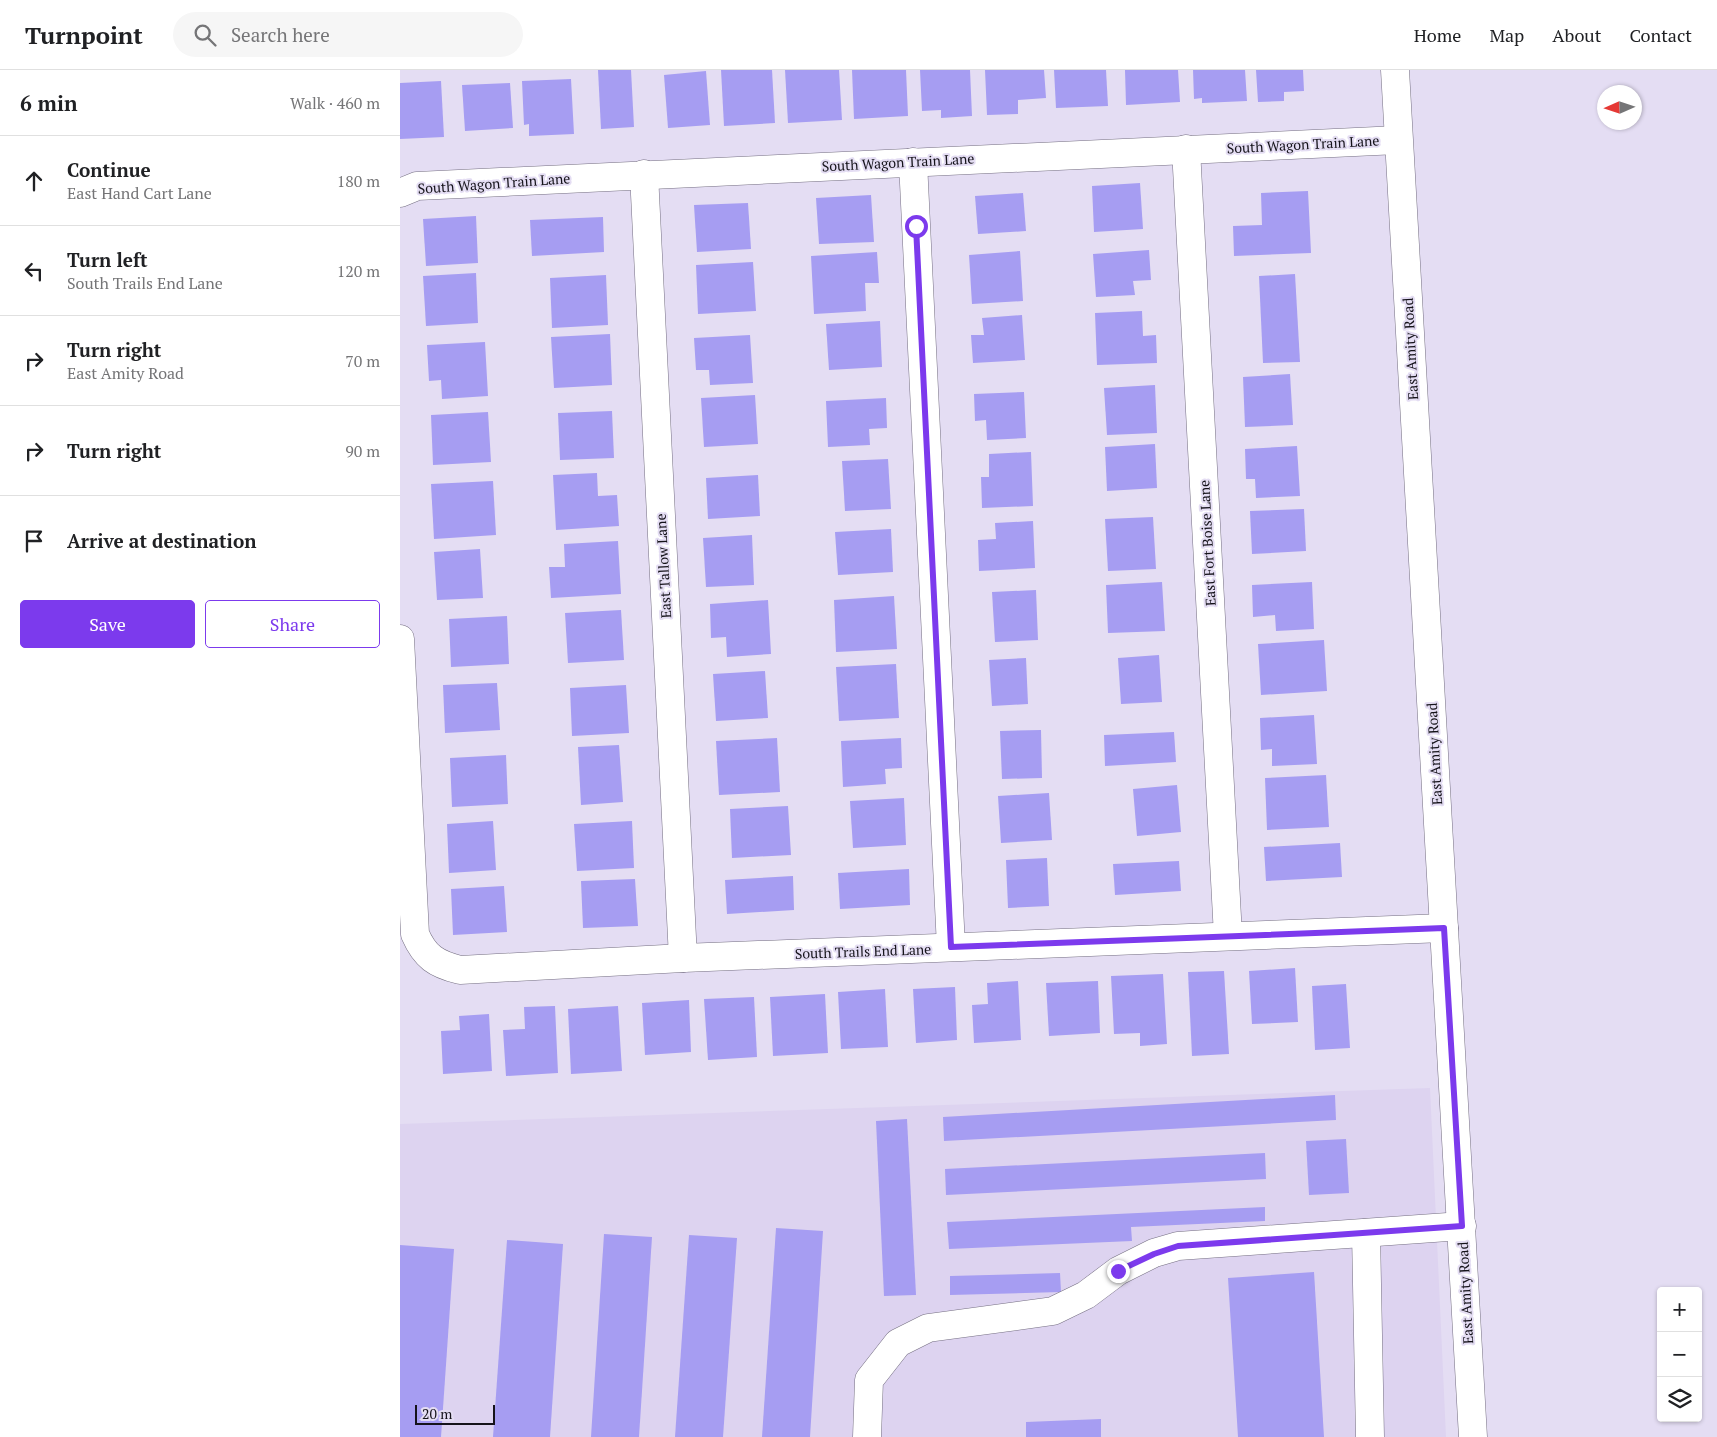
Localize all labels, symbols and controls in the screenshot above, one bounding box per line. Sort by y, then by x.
search box [173,12,523,57]
text: Turnpoint [25,19,143,51]
icon: search [191,21,219,49]
text: Search here [231,22,330,47]
text: Home [1414,23,1461,47]
text: Map [1489,23,1524,47]
text: About [1552,23,1601,47]
text: Contact [1629,23,1692,47]
north arrow [1597,85,1642,130]
text: 6 min [20,89,77,117]
text: Walk · 460 m [290,92,380,114]
street label: South Wagon Train Lane [1226,131,1380,157]
street label: South Wagon Train Lane [821,149,975,175]
text: Continue [67,157,151,182]
icon: ahead [20,167,48,195]
street label: South Wagon Train Lane [417,168,571,198]
text: 180 m [337,170,380,192]
text: East Hand Cart Lane [67,182,212,204]
route start [905,215,928,238]
text: Turn left [67,247,148,272]
icon: left [20,257,48,285]
text: 120 m [337,260,380,282]
text: South Trails End Lane [67,272,223,294]
street label: East Amity Road [1398,297,1422,401]
text: Turn right [67,337,161,362]
icon: right [20,347,48,375]
text: 70 m [345,350,380,372]
text: East Amity Road [67,362,184,384]
icon: right [20,437,48,465]
text: Turn right [67,438,161,463]
text: 90 m [345,440,380,462]
street label: East Fort Boise Lane [1194,479,1220,607]
street label: East Tallow Lane [651,513,675,619]
icon: arrive [20,527,48,555]
text: Arrive at destination [67,528,256,553]
button: Save [20,600,195,648]
button: Share [205,600,380,648]
street label: East Amity Road [1422,702,1446,806]
street label: South Trails End Lane [794,939,932,963]
street label: East Amity Road [1453,1241,1477,1345]
route end [1107,1260,1130,1283]
map controls [1657,1287,1702,1422]
button: + [1657,1287,1702,1332]
button: − [1657,1332,1702,1377]
button: layers [1657,1377,1702,1422]
scale bar [415,1402,495,1425]
text: 20 m [422,1404,452,1423]

